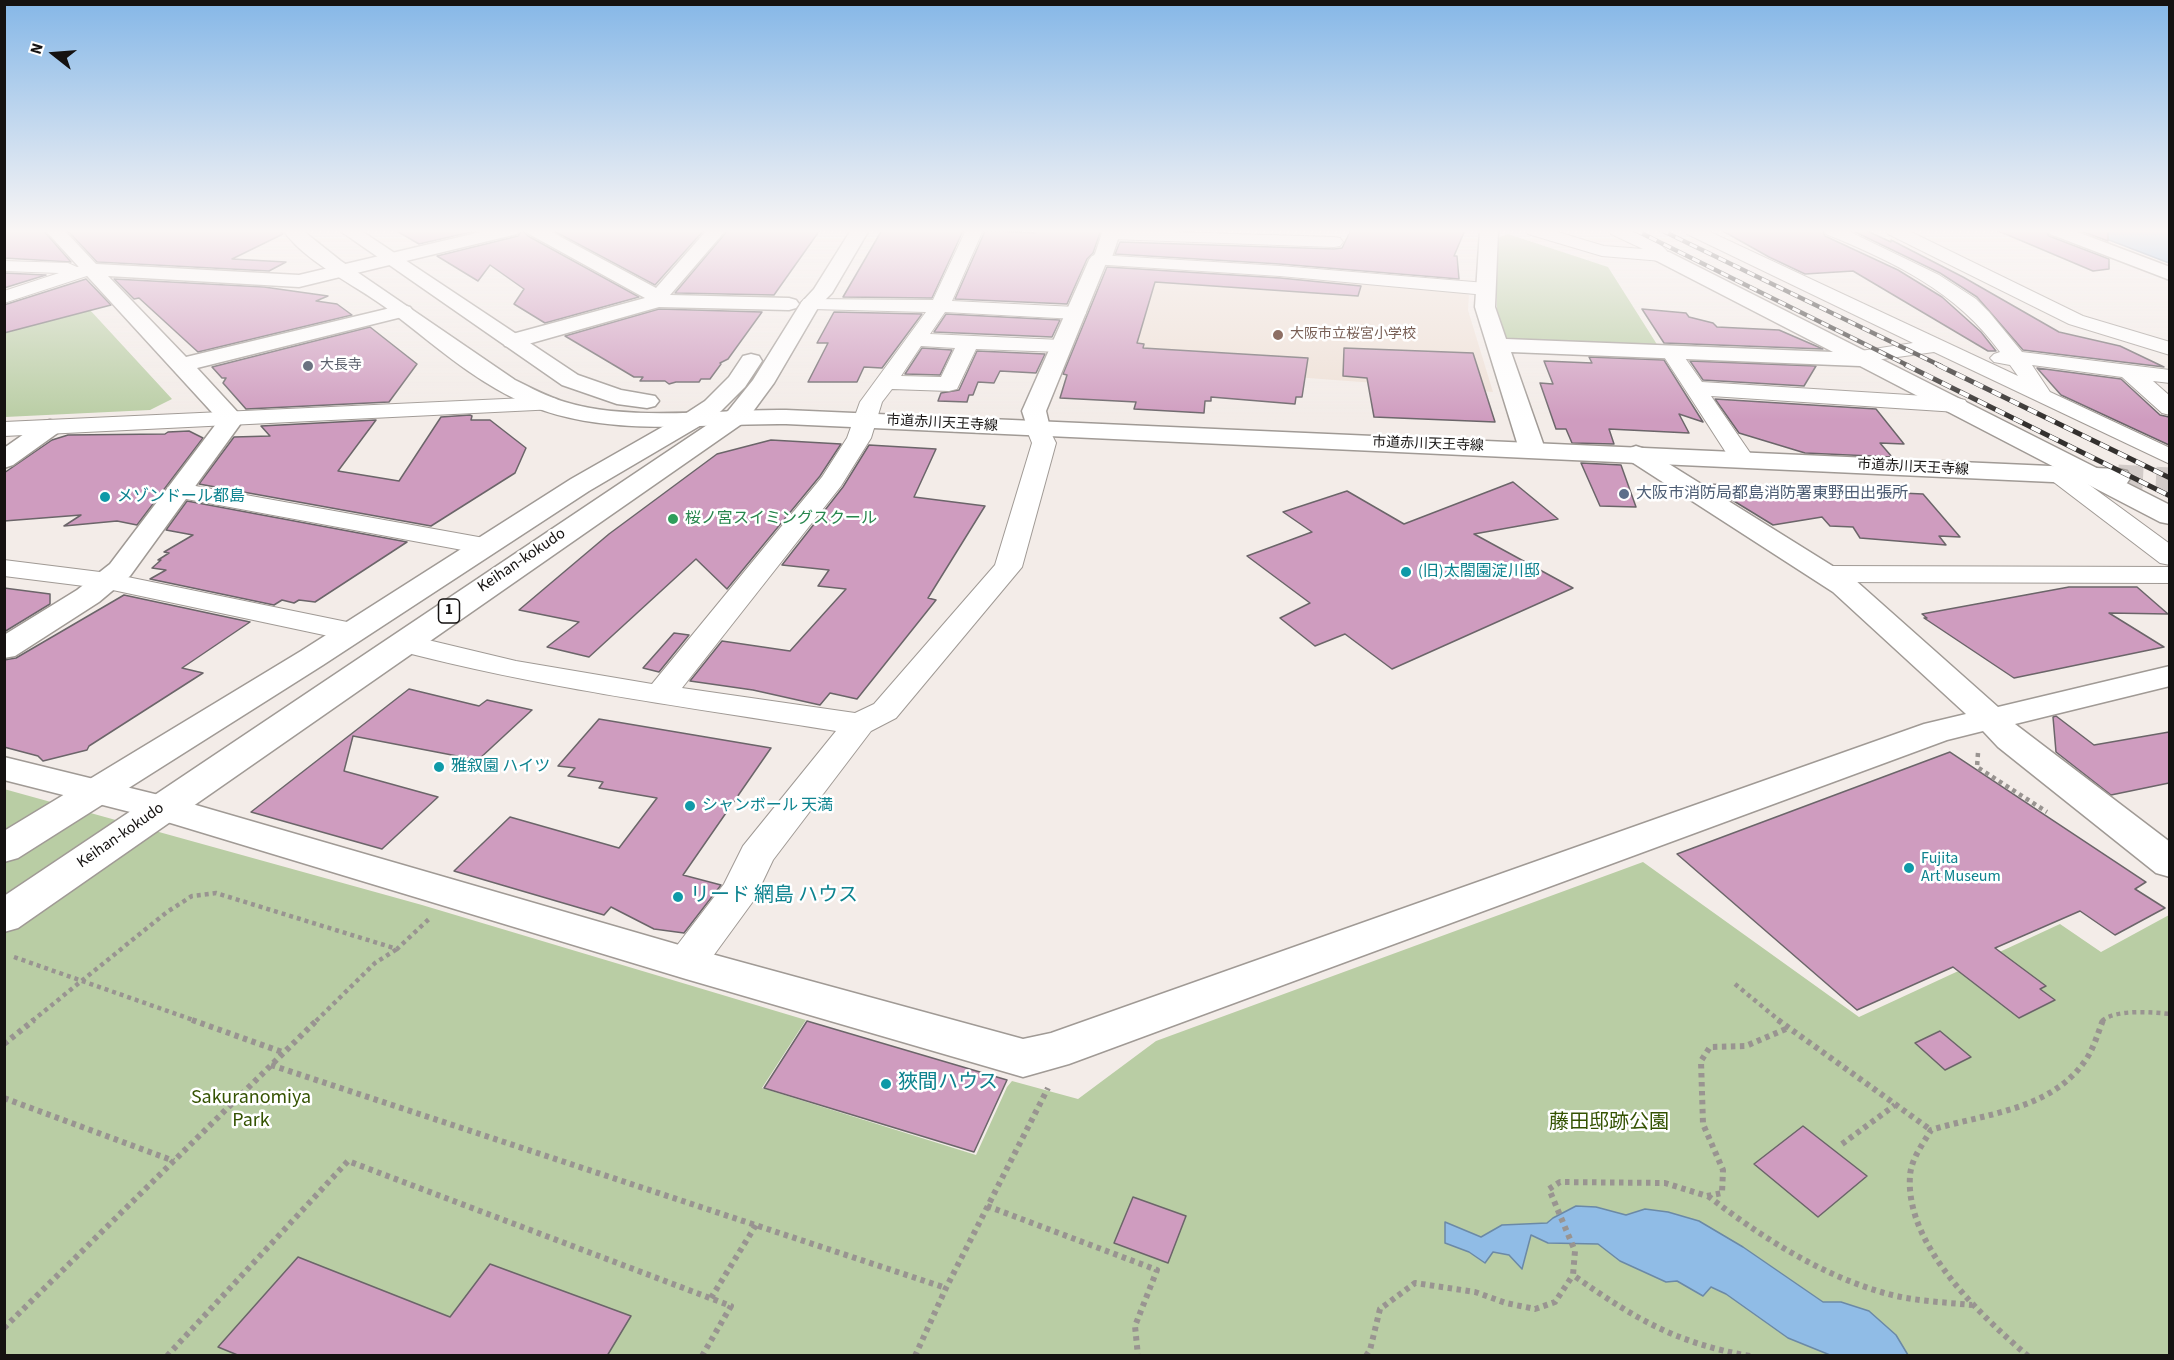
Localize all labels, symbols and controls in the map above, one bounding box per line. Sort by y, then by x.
north arrow [24,24,84,84]
text: N [25,40,49,57]
place label: 大阪市立桜宮小学校 [1290,327,1416,343]
marker: 大阪市立桜宮小学校 [1271,328,1285,342]
place label: 大長寺 [320,358,362,374]
marker: 大長寺 [301,359,315,373]
street label: 市道赤川天王寺線 [886,413,998,435]
street label: 市道赤川天王寺線 [1372,435,1484,455]
street label: 市道赤川天王寺線 [1857,457,1969,479]
place label: 大阪市消防局都島消防署東野田出張所 [1636,484,1908,504]
place label: メゾンドール都島 [117,487,245,507]
marker: 大阪市消防局都島消防署東野田出張所 [1617,487,1631,501]
marker: メゾンドール都島 [98,490,112,504]
place label: 桜ノ宮スイミングスクール [685,509,877,529]
marker: 桜ノ宮スイミングスクール [666,512,680,526]
street label: Keihan-kokudo [474,525,570,597]
place label: (旧)太閤園淀川邸 [1418,562,1540,582]
marker: (旧)太閤園淀川邸 [1399,565,1413,579]
road number: 1 [438,599,460,623]
place label: 雅叙園 ハイツ [451,757,550,777]
marker: 雅叙園 ハイツ [432,760,446,774]
place label: シャンボール 天満 [702,796,833,816]
street label: Keihan-kokudo [74,799,168,873]
marker: シャンボール 天満 [683,799,697,813]
place label: Fujita Art Museum [1921,849,2001,887]
marker: Fujita Art Museum [1902,861,1916,875]
place label: リード 網島 ハウス [690,885,858,909]
marker: リード 網島 ハウス [671,890,685,904]
place label: 狹間ハウス [898,1072,998,1096]
marker: 狹間ハウス [879,1077,893,1091]
park label: Sakuranomiya Park [191,1087,311,1134]
park label: 藤田邸跡公園 [1549,1112,1669,1136]

